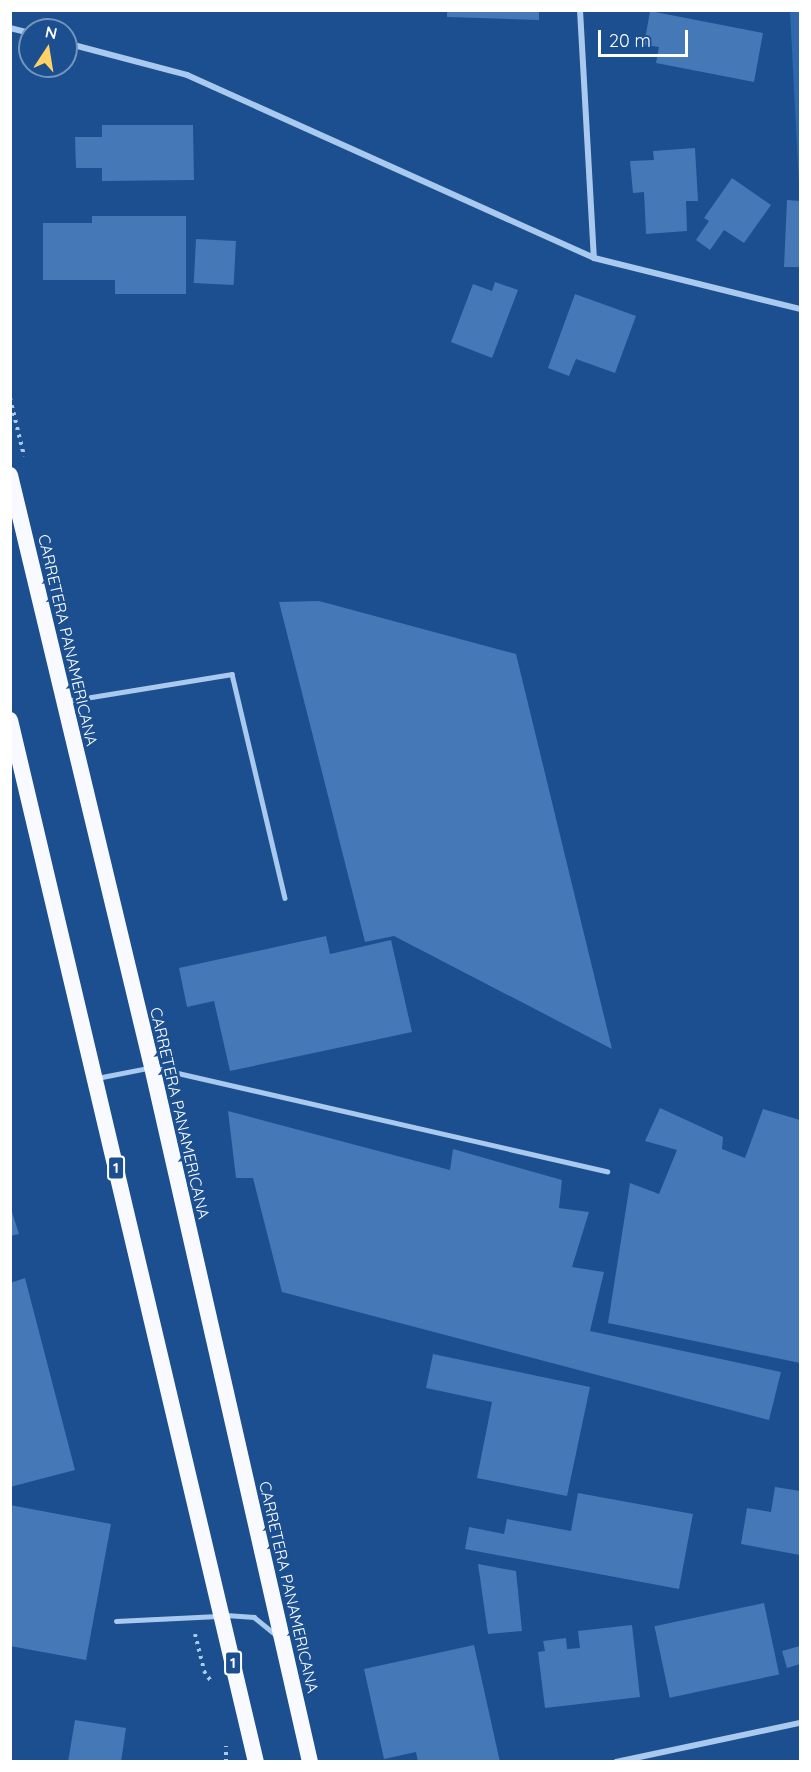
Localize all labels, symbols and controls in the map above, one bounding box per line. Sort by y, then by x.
north arrow [18,18,78,78]
scale bar [601,18,691,56]
text: N [43,21,59,43]
text: 20 m [609,29,651,52]
street label: CARRETERA PANAMERICANA [34,532,102,748]
street label: CARRETERA PANAMERICANA [146,1005,214,1221]
road number: 1 [107,1156,125,1180]
street label: CARRETERA PANAMERICANA [255,1479,323,1695]
road number: 1 [224,1651,242,1675]

